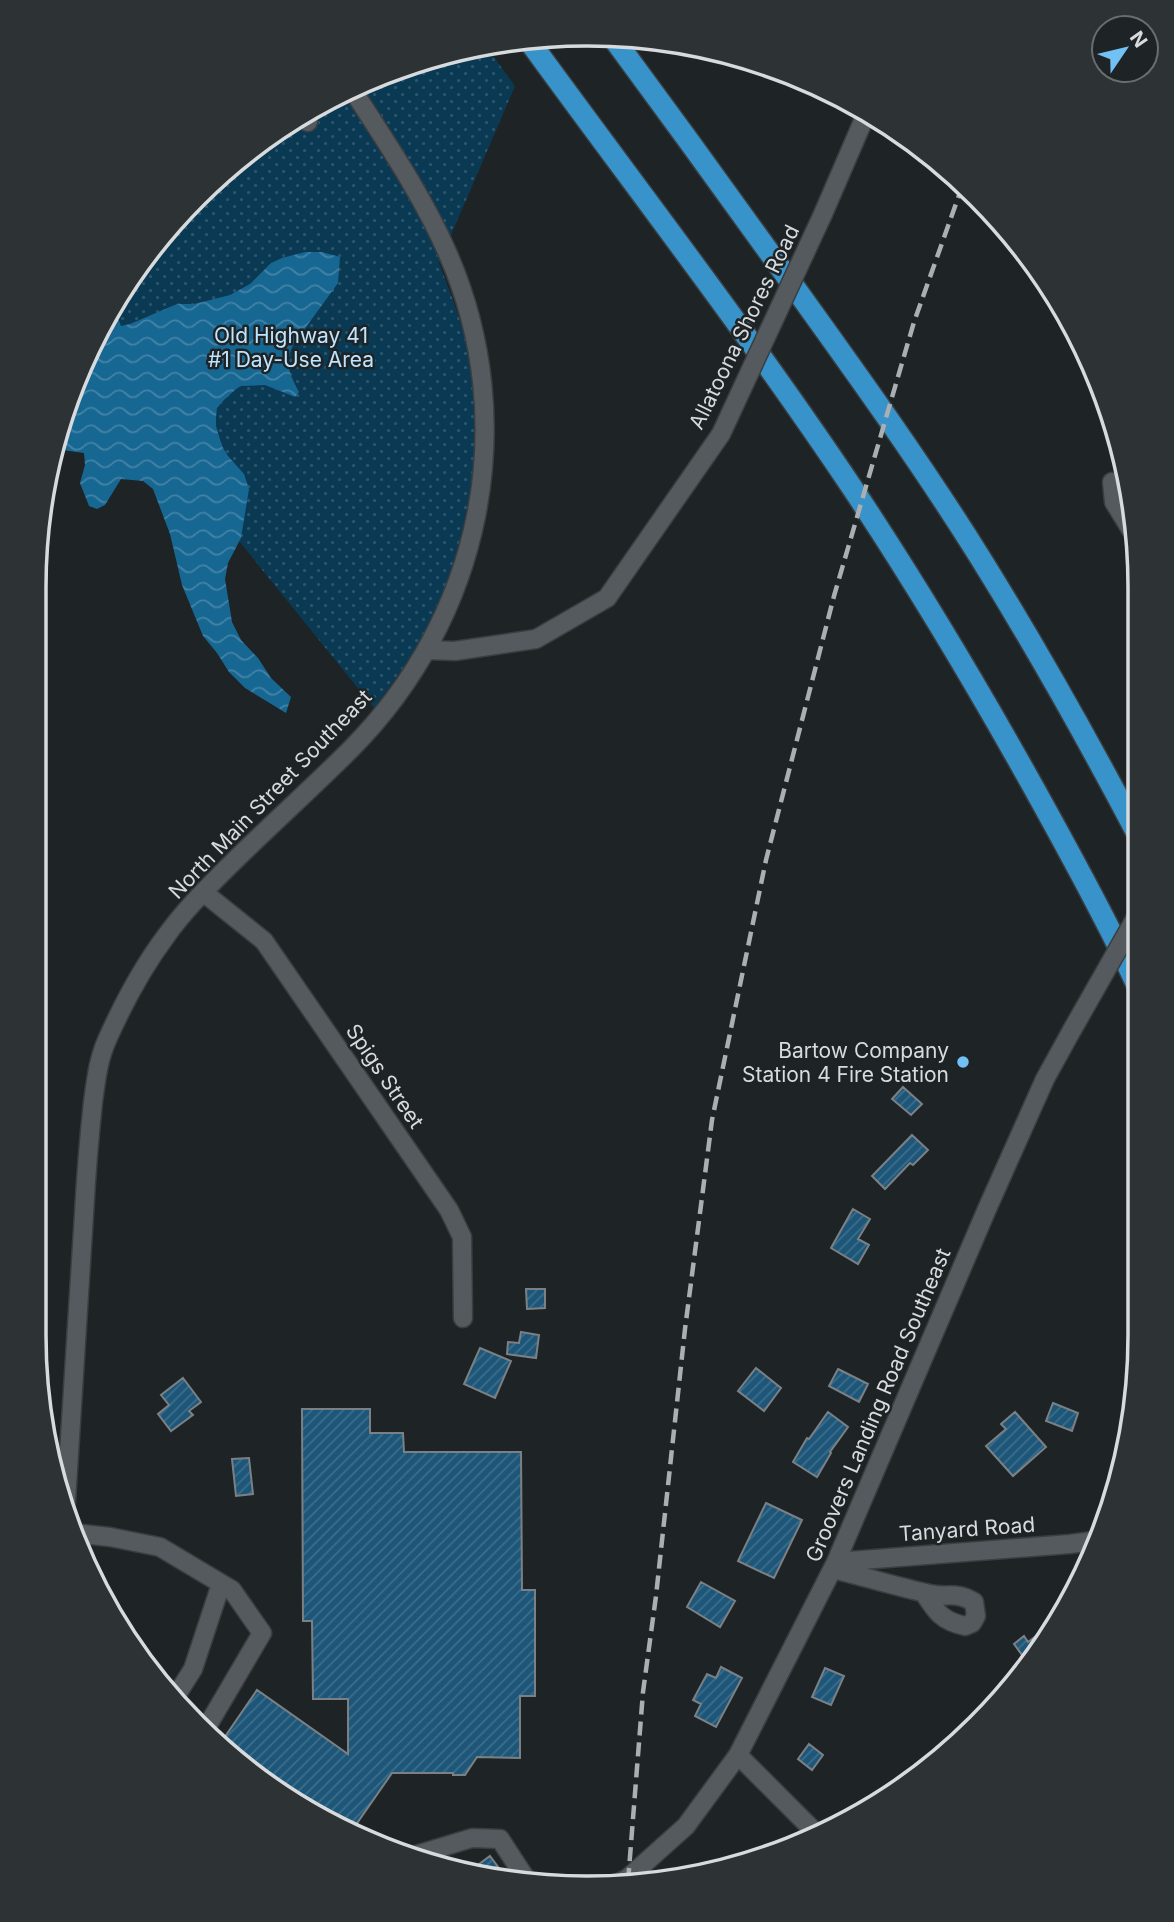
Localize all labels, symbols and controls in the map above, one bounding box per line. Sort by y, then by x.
north arrow [1090,14,1160,84]
text: N [1125,27,1152,52]
street label: Allatoona Shores Road [684,221,804,433]
park label: Old Highway 41 #1 Day-Use Area [208,323,374,372]
street label: North Main Street Southeast [163,684,377,904]
street label: Spigs Street [341,1019,429,1133]
place label: Bartow Company Station 4 Fire Station [742,1038,949,1087]
marker: Bartow Company Station 4 Fire Station [955,1054,971,1070]
street label: Groovers Landing Road Southeast [800,1244,956,1566]
street label: Tanyard Road [898,1512,1036,1546]

